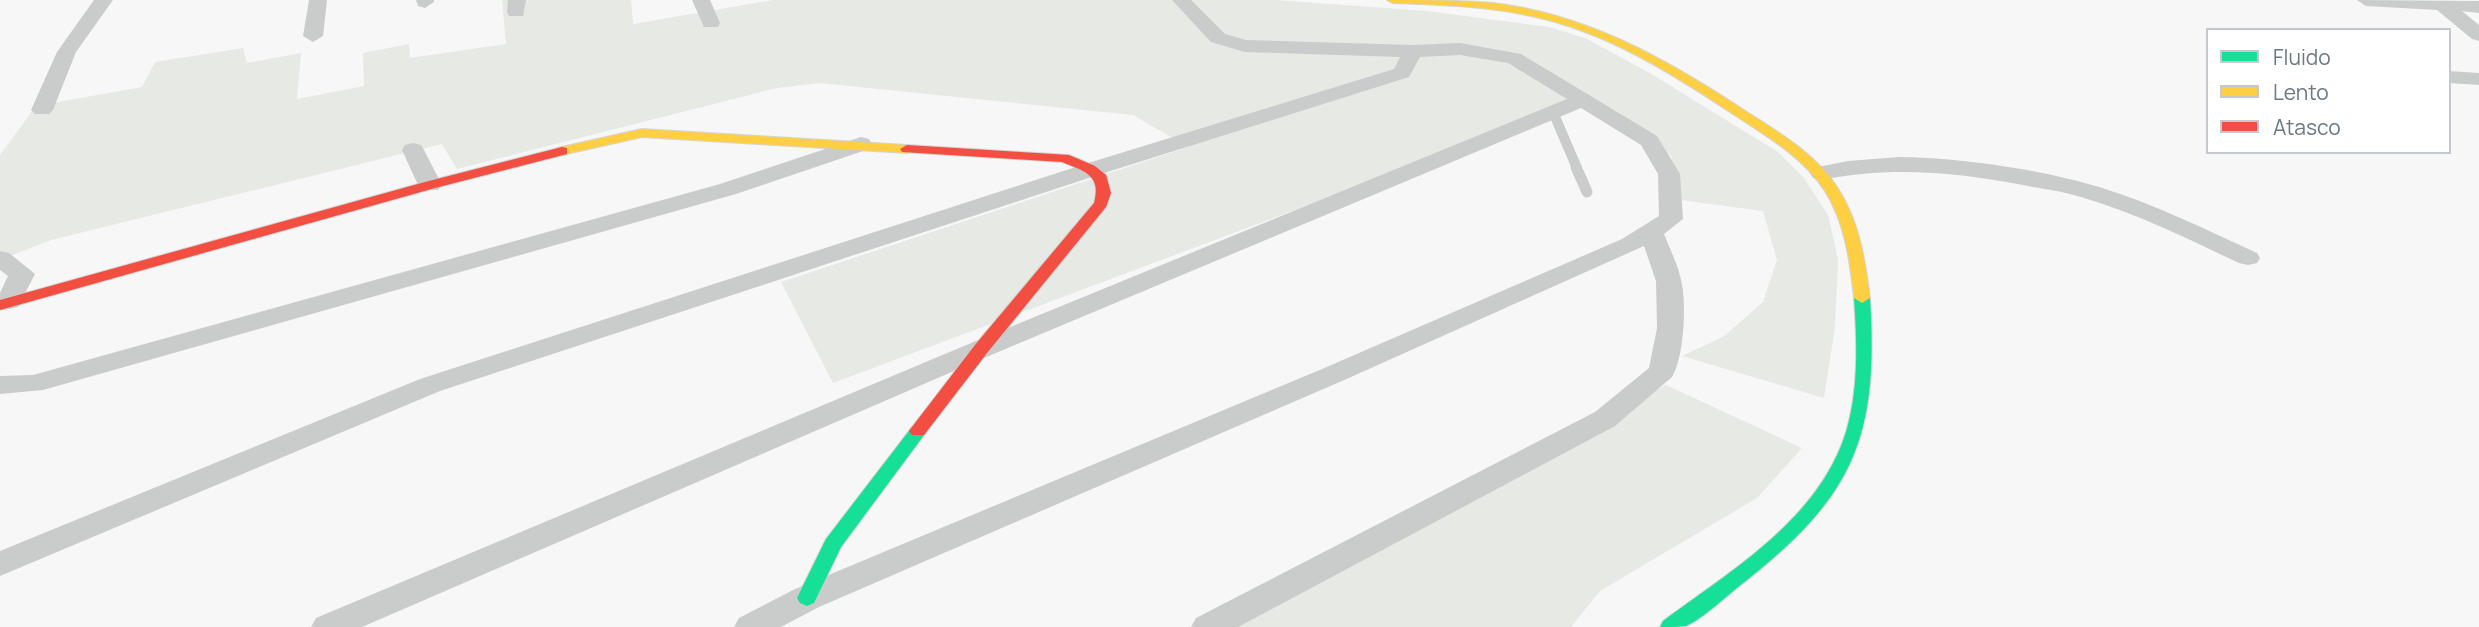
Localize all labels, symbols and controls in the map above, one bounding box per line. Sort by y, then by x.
legend [2206,28,2451,154]
text: Fluido [2273,43,2331,71]
text: Lento [2273,78,2329,106]
text: Atasco [2273,113,2341,141]

